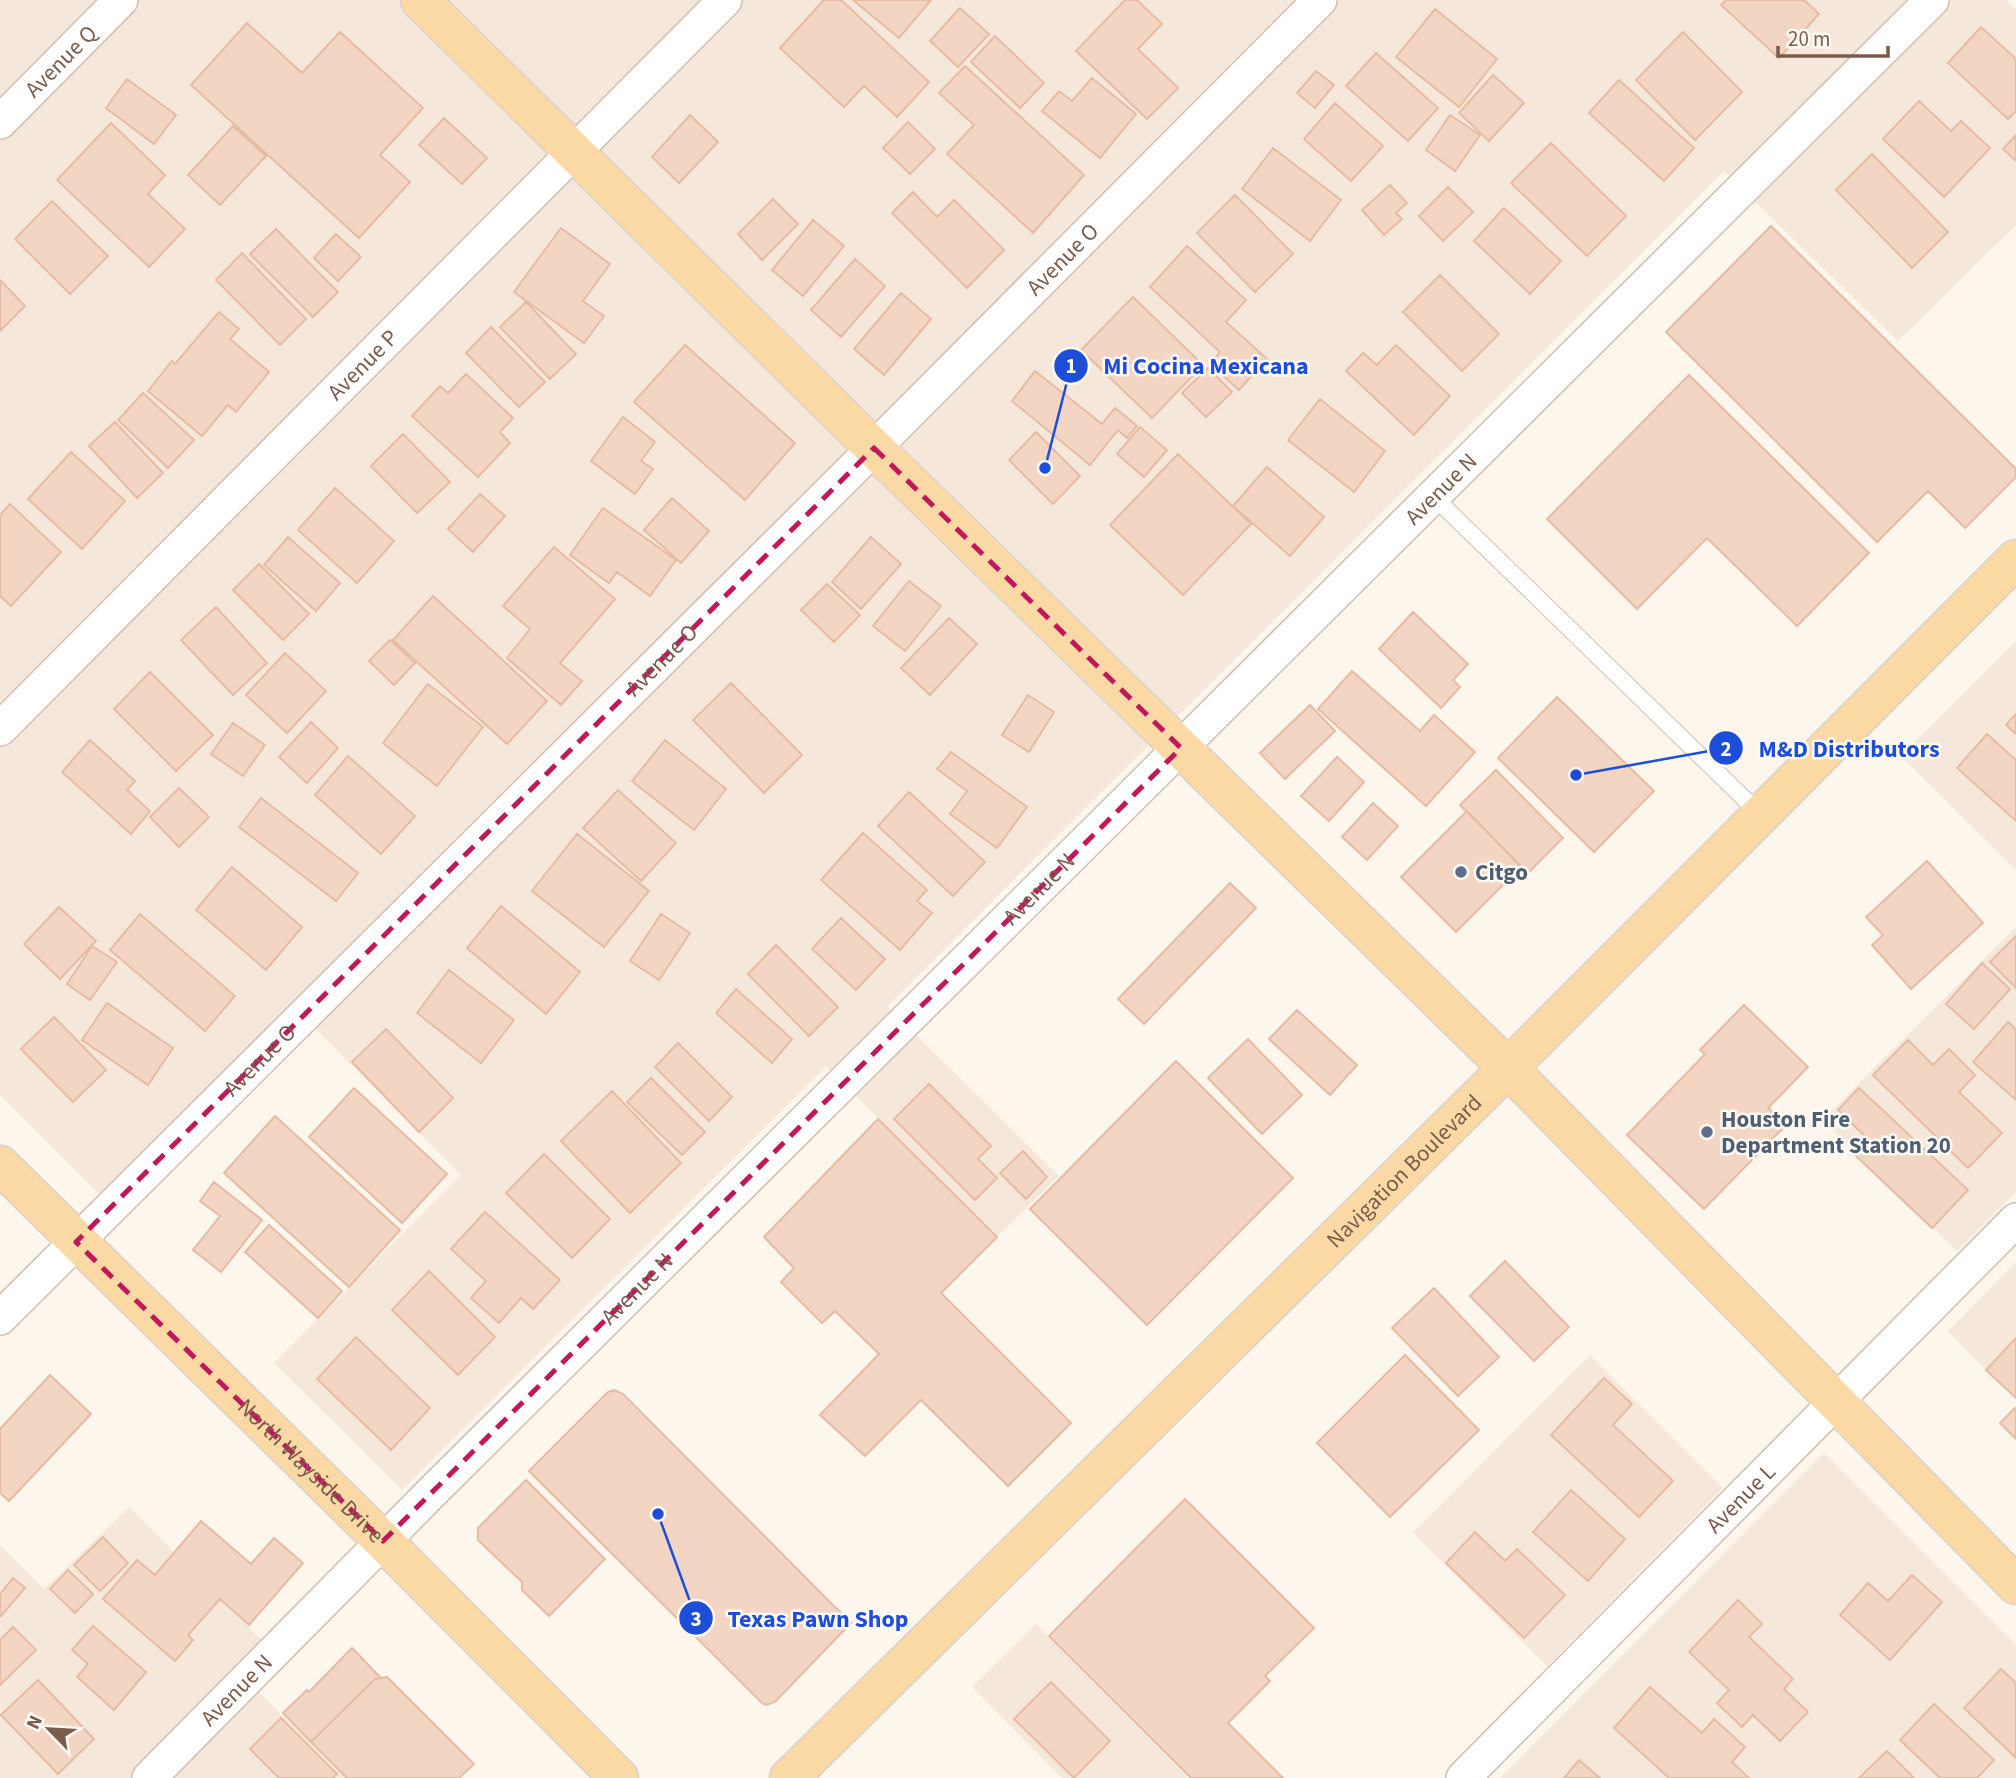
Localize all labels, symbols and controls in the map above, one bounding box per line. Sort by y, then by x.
scale bar [1778,14,1888,58]
street label: Avenue Q [17,17,104,105]
text: 20 m [1788,24,1830,54]
street label: Avenue O [1018,215,1106,303]
street label: Avenue P [320,322,405,408]
callout: Mi Cocina Mexicana [1054,343,1322,388]
text: Mi Cocina Mexicana [1103,349,1309,384]
text: 1 [1065,351,1077,381]
street label: Avenue N [1397,445,1484,532]
street label: Avenue O [617,616,705,704]
callout: M&D Distributors [1709,726,1953,771]
text: M&D Distributors [1758,732,1940,767]
text: 2 [1720,734,1732,764]
street label: Avenue N [995,845,1082,932]
place label: Citgo [1475,856,1528,889]
marker: Citgo [1453,864,1469,880]
street label: Avenue O [216,1016,303,1104]
street label: Navigation Boulevard [1319,1086,1489,1255]
place label: Houston Fire Department Station 20 [1721,1103,1951,1162]
marker: Houston Fire Department Station 20 [1699,1124,1715,1140]
street label: Avenue N [593,1245,680,1332]
street label: North Wayside Drive [230,1391,392,1550]
street label: Avenue L [1698,1456,1783,1541]
callout: Texas Pawn Shop [678,1596,922,1641]
text: Texas Pawn Shop [727,1602,909,1637]
text: 3 [690,1604,702,1634]
street label: Avenue N [193,1646,280,1734]
north arrow [14,1694,84,1764]
text: N [20,1711,50,1734]

